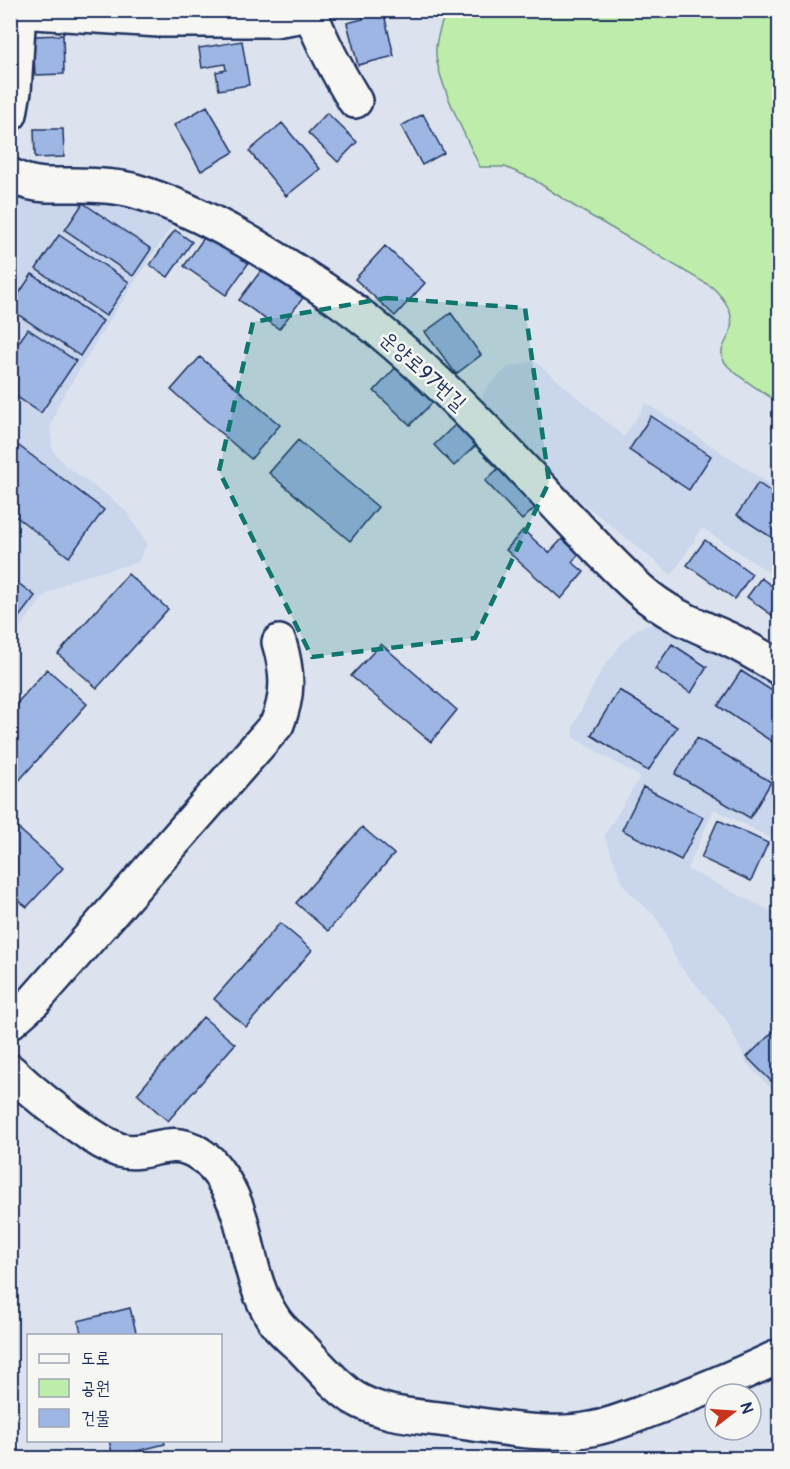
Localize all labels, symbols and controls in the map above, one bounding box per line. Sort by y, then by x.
street label: 운양로97번길 [374,325,472,417]
legend [27,1334,222,1442]
text: 도로 [81,1347,110,1370]
text: 공원 [81,1377,110,1400]
north arrow [703,1382,763,1442]
text: N [735,1400,758,1416]
text: 건물 [81,1407,110,1430]

